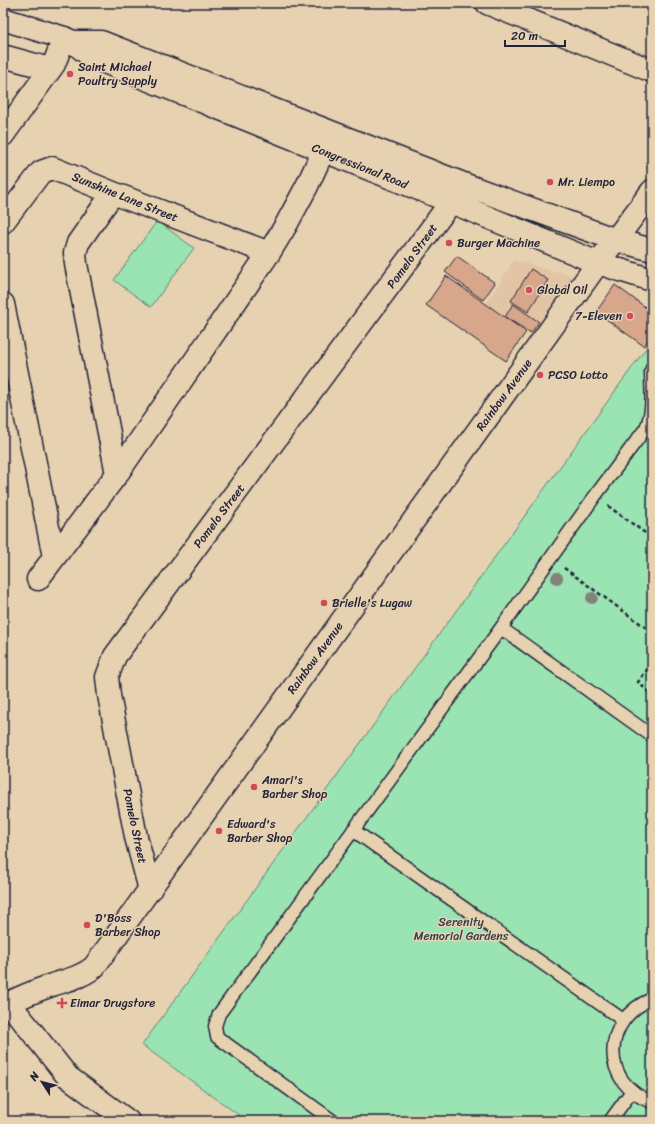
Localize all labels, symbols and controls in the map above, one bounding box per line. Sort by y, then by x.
scale bar [505,22,565,48]
text: 20 m [511,25,538,47]
place label: Saint Michael Poultry Supply [78,56,158,92]
marker: Saint Michael Poultry Supply [65,69,75,79]
street label: Congressional Road [308,137,412,196]
street label: Sunshine Lane Street [69,166,181,228]
place label: Mr. Liempo [558,171,615,193]
marker: Mr. Liempo [545,177,555,187]
street label: Pomelo Street [381,219,443,293]
place label: Burger Machine [457,232,540,254]
marker: Burger Machine [444,238,454,248]
place label: Global Oil [537,279,588,301]
marker: Global Oil [524,285,534,295]
place label: 7-Eleven [575,305,622,327]
marker: 7-Eleven [625,311,635,321]
street label: Rainbow Avenue [470,354,538,436]
place label: PCSO Lotto [548,364,608,386]
marker: PCSO Lotto [535,370,545,380]
street label: Pomelo Street [187,479,251,553]
place label: Brielle's Lugaw [332,592,413,614]
marker: Brielle's Lugaw [319,598,329,608]
street label: Rainbow Avenue [281,617,349,699]
place label: Amari's Barber Shop [261,769,328,805]
marker: Amari's Barber Shop [249,782,259,792]
street label: Pomelo Street [116,786,154,866]
place label: Edward's Barber Shop [227,813,293,849]
marker: Edward's Barber Shop [214,826,224,836]
place label: D'Boss Barber Shop [95,907,161,943]
park label: Serenity Memorial Gardens [414,911,509,947]
marker: D'Boss Barber Shop [82,920,92,930]
place label: Eimar Drugstore [70,992,155,1014]
marker: Eimar Drugstore [57,998,67,1008]
north arrow [22,1062,62,1102]
text: N [24,1067,44,1086]

